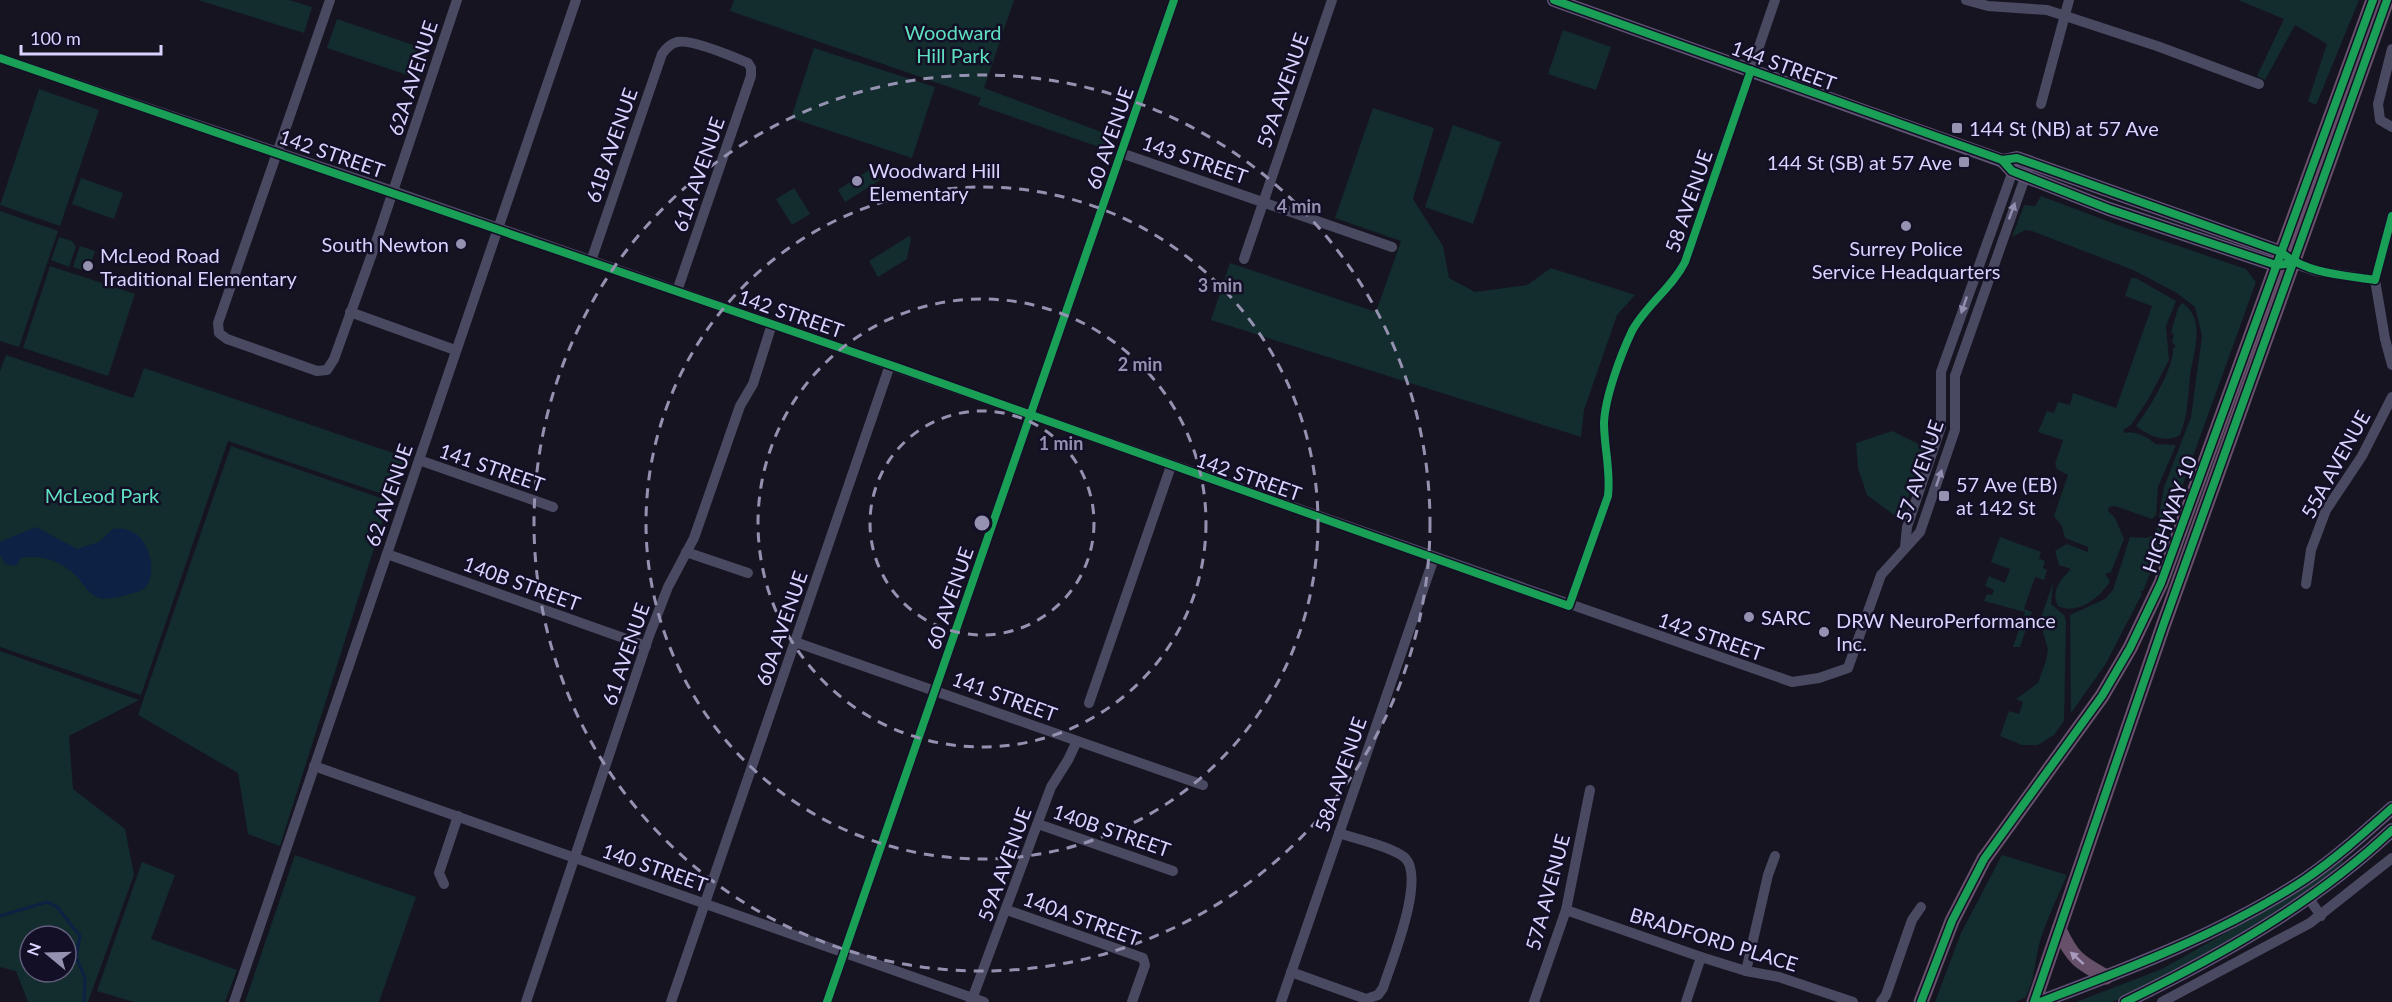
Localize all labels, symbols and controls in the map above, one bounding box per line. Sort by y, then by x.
street label: 62A AVENUE [382,17,442,139]
scale bar [21,18,160,56]
park label: Woodward Hill Park [904,20,1002,67]
text: 100 m [30,27,81,49]
street label: 59A AVENUE [1251,30,1313,150]
street label: 144 STREET [1728,35,1840,95]
street label: 60 AVENUE [1080,84,1138,192]
street label: 61B AVENUE [580,85,642,205]
street label: 61A AVENUE [667,114,729,234]
place label: 144 St (NB) at 57 Ave [1969,116,2159,140]
marker: 144 St (NB) at 57 Ave [1950,121,1964,135]
street label: 142 STREET [276,124,388,182]
street label: 143 STREET [1139,130,1251,188]
street label: 58 AVENUE [1659,147,1717,255]
place label: 144 St (SB) at 57 Ave [1767,150,1952,174]
marker: 144 St (SB) at 57 Ave [1957,155,1971,169]
place label: Woodward Hill Elementary [869,158,1001,205]
marker: Woodward Hill Elementary [850,174,864,188]
text: 4 min [1277,195,1321,217]
one-way arrow [2008,202,2018,220]
marker: Surrey Police Service Headquarters [1899,219,1913,233]
place label: South Newton [322,232,449,256]
place label: Surrey Police Service Headquarters [1812,236,2000,283]
marker: South Newton [454,237,468,251]
place label: McLeod Road Traditional Elementary [100,243,297,290]
marker: McLeod Road Traditional Elementary [81,259,95,273]
text: 3 min [1198,274,1242,296]
street label: 142 STREET [735,284,847,342]
one-way arrow [1959,296,1968,314]
text: 2 min [1118,353,1162,375]
street label: 55A AVENUE [2296,406,2374,522]
street label: 57 AVENUE [1890,417,1948,525]
text: 1 min [1039,432,1083,454]
street label: 141 STREET [436,438,548,496]
street label: 62 AVENUE [359,441,417,549]
street label: 142 STREET [1193,447,1305,505]
street label: HIGHWAY 10 [2137,452,2201,576]
one-way arrow [1935,469,1945,487]
place label: 57 Ave (EB) at 142 St [1956,472,2057,519]
park label: McLeod Park [45,483,160,507]
marker: 57 Ave (EB) at 142 St [1937,489,1951,503]
centre of rings [972,513,992,533]
street label: 60 AVENUE [920,544,978,652]
street label: 140B STREET [460,551,584,615]
street label: 60A AVENUE [750,568,812,688]
street label: 61 AVENUE [596,600,654,708]
place label: SARC [1761,605,1811,629]
street label: 142 STREET [1655,607,1767,665]
place label: DRW NeuroPerformance Inc. [1836,608,2056,655]
marker: SARC [1742,610,1756,624]
marker: DRW NeuroPerformance Inc. [1817,625,1831,639]
street label: 141 STREET [949,666,1061,726]
street label: 58A AVENUE [1309,714,1371,834]
street label: 140B STREET [1050,799,1174,861]
street label: 59A AVENUE [972,804,1036,924]
street label: 57A AVENUE [1520,831,1574,953]
street label: 140 STREET [599,838,711,896]
street label: 140A STREET [1020,886,1144,950]
street label: BRADFORD PLACE [1627,902,1801,976]
north arrow [18,924,78,984]
text: N [22,940,44,958]
one-way arrow [2069,952,2085,965]

